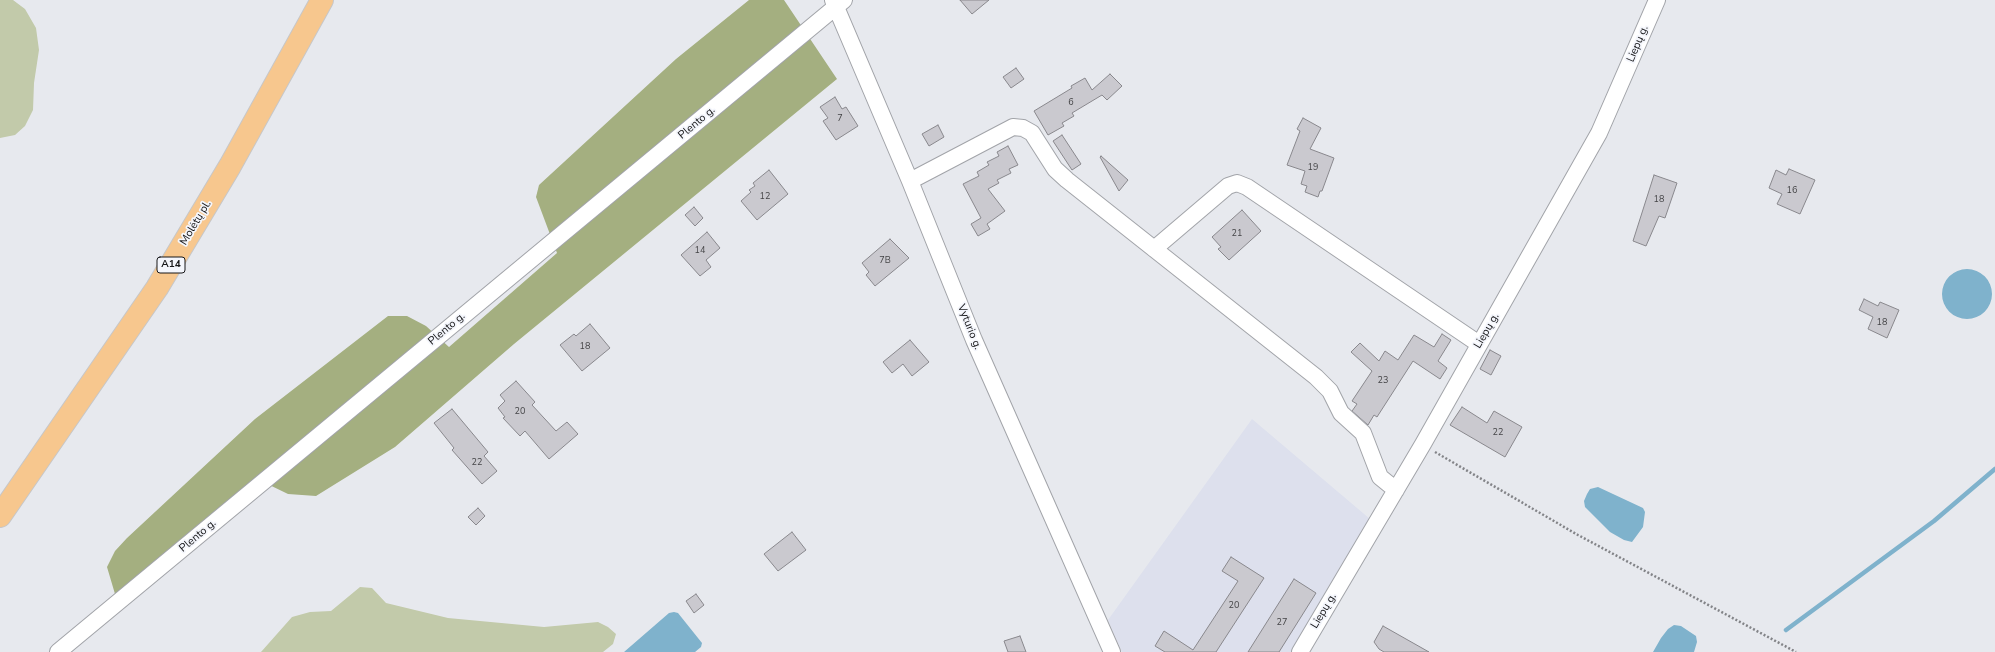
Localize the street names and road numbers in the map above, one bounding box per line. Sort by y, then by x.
street label: Liepų g. [1624,24,1652,64]
street label: Plento g. [676,104,718,142]
street label: Molėtų pl. [178,198,214,248]
road number: A14 [157,257,185,273]
street label: Vyturio g. [954,303,984,351]
street label: Plento g. [426,310,468,348]
street label: Liepų g. [1472,311,1502,351]
street label: Plento g. [177,517,219,555]
street label: Liepų g. [1308,591,1340,631]

